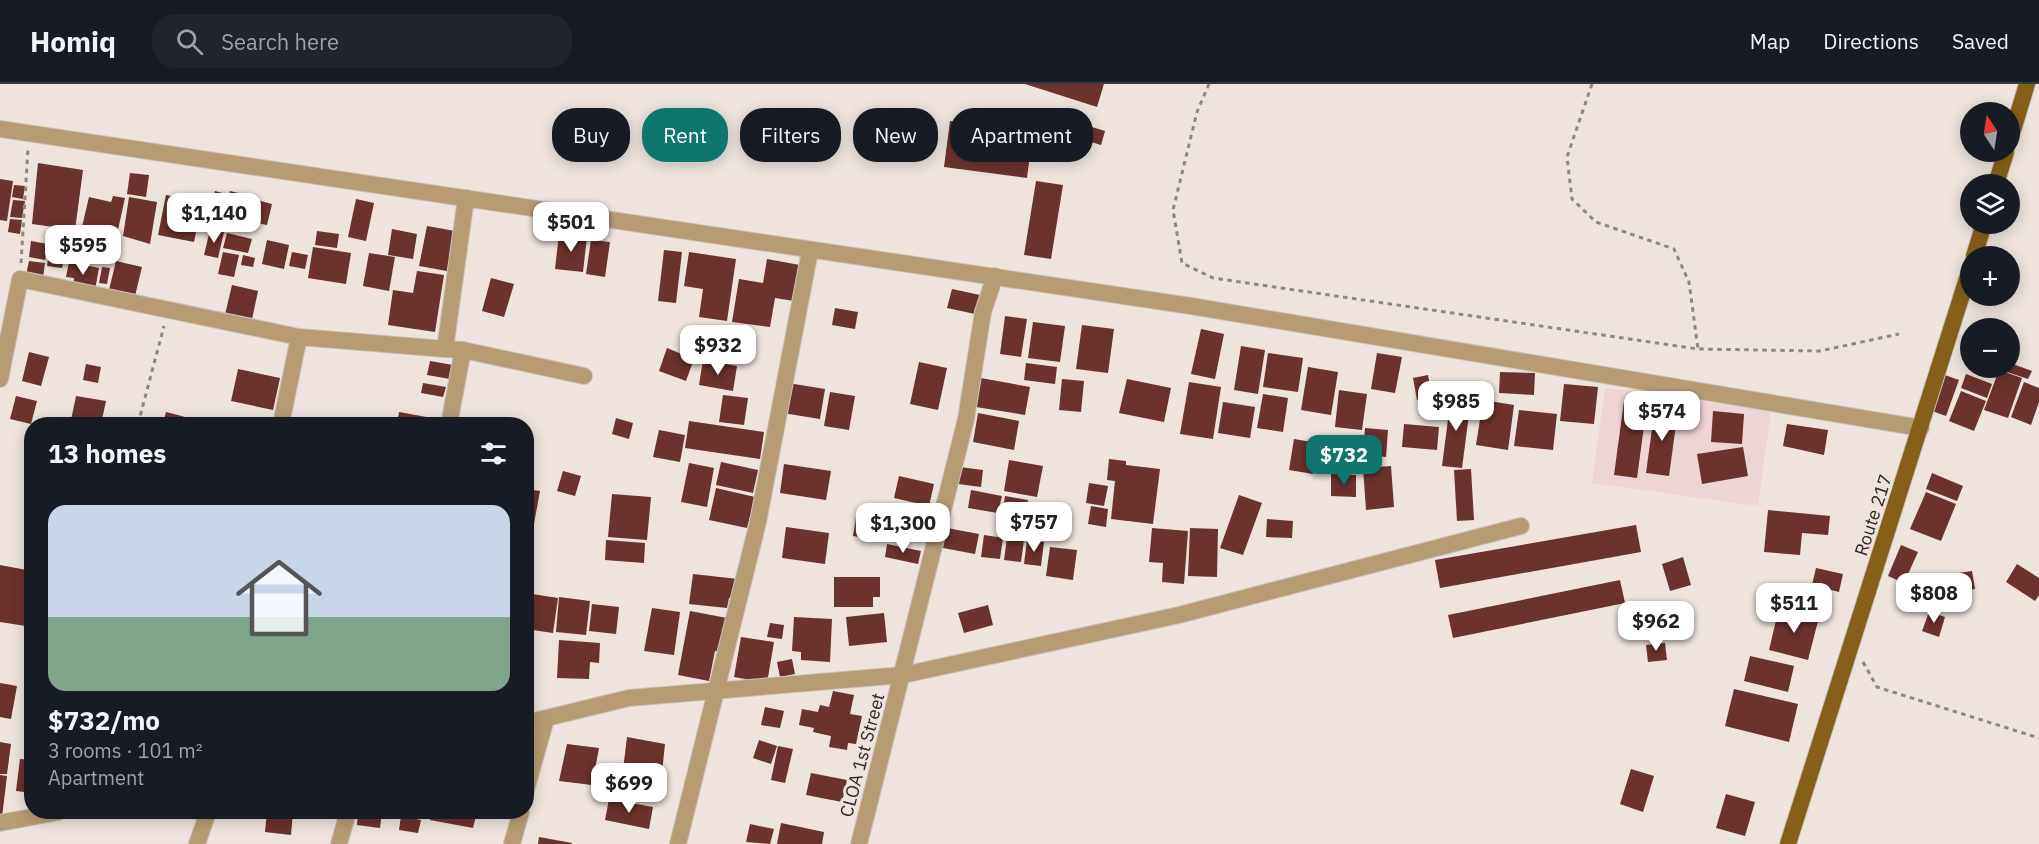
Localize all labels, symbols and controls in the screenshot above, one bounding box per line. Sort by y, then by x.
search box [152,14,572,68]
text: Homiq [30,23,116,60]
icon: search [173,25,206,58]
text: Search here [221,27,339,56]
text: Map [1750,27,1790,55]
text: Directions [1823,27,1919,55]
text: Saved [1952,27,2009,55]
north arrow [1960,102,2020,162]
map controls [1960,102,2020,378]
chip: Buy [552,108,630,162]
chip: Rent [642,108,728,162]
chip: Filters [740,108,841,162]
chip: New [853,108,938,162]
chip: Apartment [950,108,1093,162]
button: layers [1960,174,2020,234]
pin: $1,140 [165,193,263,244]
text: $1,140 [181,199,247,226]
pin: $501 [535,202,607,253]
text: $501 [547,208,595,235]
pin: $595 [47,225,119,276]
text: $595 [59,231,107,258]
button: + [1960,246,2020,306]
button: − [1960,318,2020,378]
pin: $932 [682,325,754,376]
text: $932 [694,331,742,358]
pin: $985 [1420,381,1492,432]
text: $985 [1432,387,1480,414]
pin: $574 [1626,391,1698,442]
text: $574 [1638,397,1686,424]
pin: $732 [1308,435,1380,486]
text: 13 homes [48,436,166,470]
icon: filters [477,437,510,470]
text: $732 [1320,441,1368,468]
street label: Route 217 [1849,471,1897,559]
pin: $757 [998,502,1070,553]
pin: $1,300 [854,503,952,554]
text: $757 [1010,508,1058,535]
text: $1,300 [870,509,936,536]
icon: home [225,544,333,652]
pin: $808 [1898,573,1970,624]
text: $808 [1910,579,1958,606]
pin: $511 [1758,583,1830,634]
text: $511 [1770,589,1818,616]
pin: $962 [1620,601,1692,652]
text: $962 [1632,607,1680,634]
street label: CLOA 1st Street [834,691,890,819]
text: $732/mo [48,703,160,737]
text: 3 rooms · 101 m² [48,737,203,764]
pin: $699 [593,763,665,814]
text: Apartment [48,764,144,791]
text: $699 [605,769,653,796]

